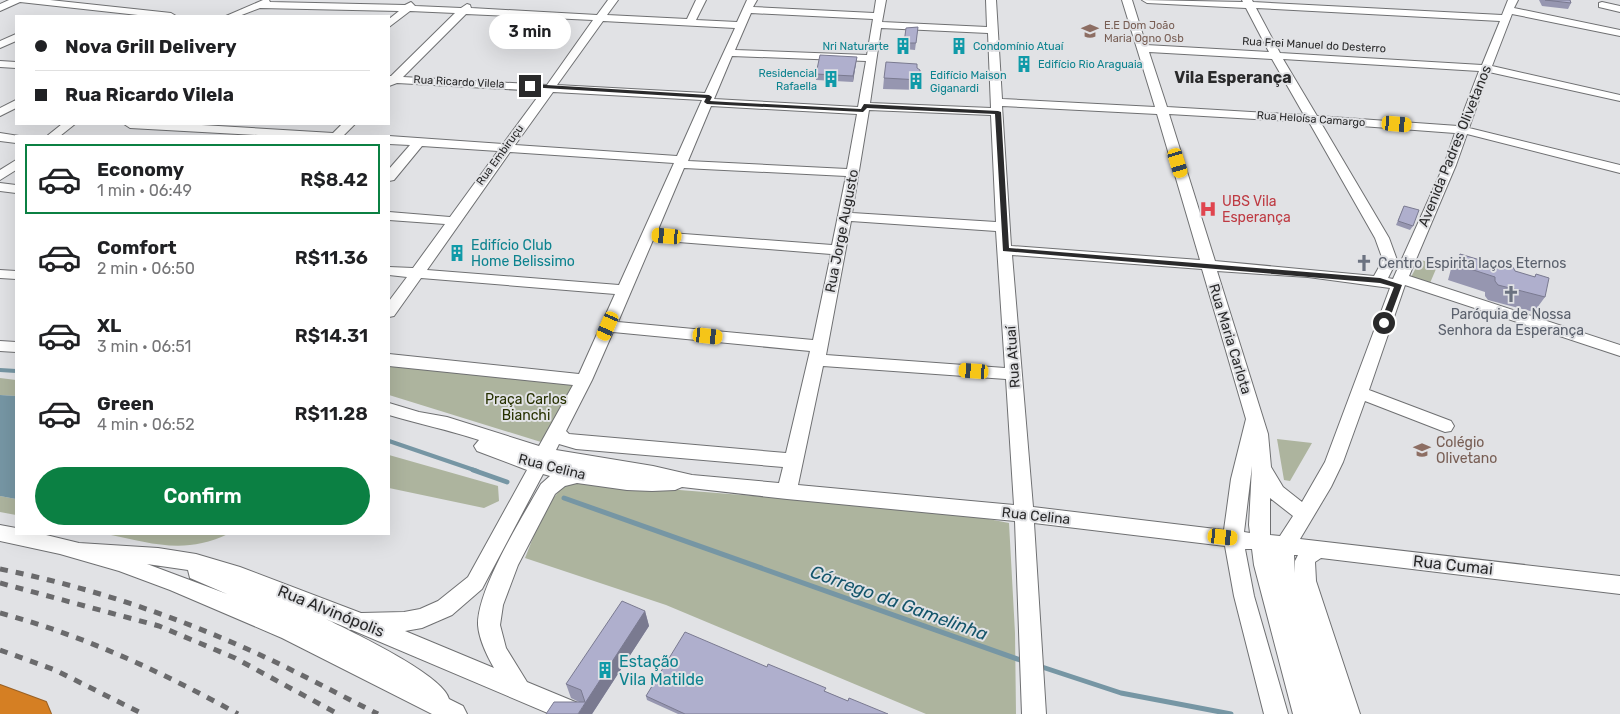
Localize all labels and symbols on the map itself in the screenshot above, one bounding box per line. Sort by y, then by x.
callout: 3 min [489,13,571,48]
place label: E.E Dom João Maria Ogno Osb [1104,19,1184,45]
school or university icon: E.E Dom João Maria Ogno Osb [1080,21,1100,41]
street label: Rua Frei Manuel do Desterro [1242,35,1386,55]
building icon: Nri Naturarte [893,36,913,56]
building icon: Condomínio Atuaí [949,36,969,56]
place label: Nri Naturarte [822,40,889,53]
place label: Condomínio Atuaí [973,40,1065,53]
building icon: Edifício Rio Araguaia [1014,54,1034,74]
place label: Edifício Rio Araguaia [1038,58,1143,71]
street label: Avenida Padres Olivetanos [1415,63,1495,229]
place label: Residencial Rafaella [759,67,817,93]
district label: Vila Esperança [1174,68,1292,87]
building icon: Residencial Rafaella [821,69,841,89]
place label: Edifício Maison Giganardi [930,69,1007,95]
building icon: Edifício Maison Giganardi [906,71,926,91]
street label: Rua Ricardo Vilela [413,73,505,91]
route end [519,75,541,97]
street label: Rua Heloísa Camargo [1256,109,1366,129]
car [1381,115,1412,133]
street label: Rua Embiruçu [474,122,526,188]
car [1166,146,1189,180]
street label: Rua Jorge Augusto [822,168,862,294]
place label: UBS Vila Esperança [1222,193,1291,226]
hospital icon: UBS Vila Esperança [1198,199,1218,219]
car [651,227,682,245]
place label: Edifício Club Home Belissimo [471,237,575,270]
building icon: Edifício Club Home Belissimo [447,243,467,263]
church icon: Centro Espirita laços Eternos [1354,253,1374,273]
place label: Centro Espirita laços Eternos [1378,255,1566,272]
street label: Rua Maria Carlota [1205,282,1255,396]
church icon: Paróquia de Nossa Senhora da Esperança [1501,284,1521,304]
place label: Paróquia de Nossa Senhora da Esperança [1438,306,1584,339]
car [595,309,620,343]
route start [1373,312,1395,334]
street label: Rua Atuaí [1002,325,1024,389]
car [692,327,723,345]
car [958,362,989,380]
park label: Praça Carlos Bianchi [485,391,567,424]
place label: Colégio Olivetano [1436,434,1497,467]
school or university icon: Colégio Olivetano [1412,440,1432,460]
street label: Rua Celina [517,450,587,484]
street label: Rua Celina [1001,504,1071,528]
car [1207,528,1238,546]
street label: Rua Cumai [1412,551,1494,579]
water label: Córrego da Gamelinha [807,561,991,646]
street label: Rua Alvinópolis [275,581,387,641]
place label: Estação Vila Matilde [619,652,704,689]
building icon: Estação Vila Matilde [595,660,615,680]

